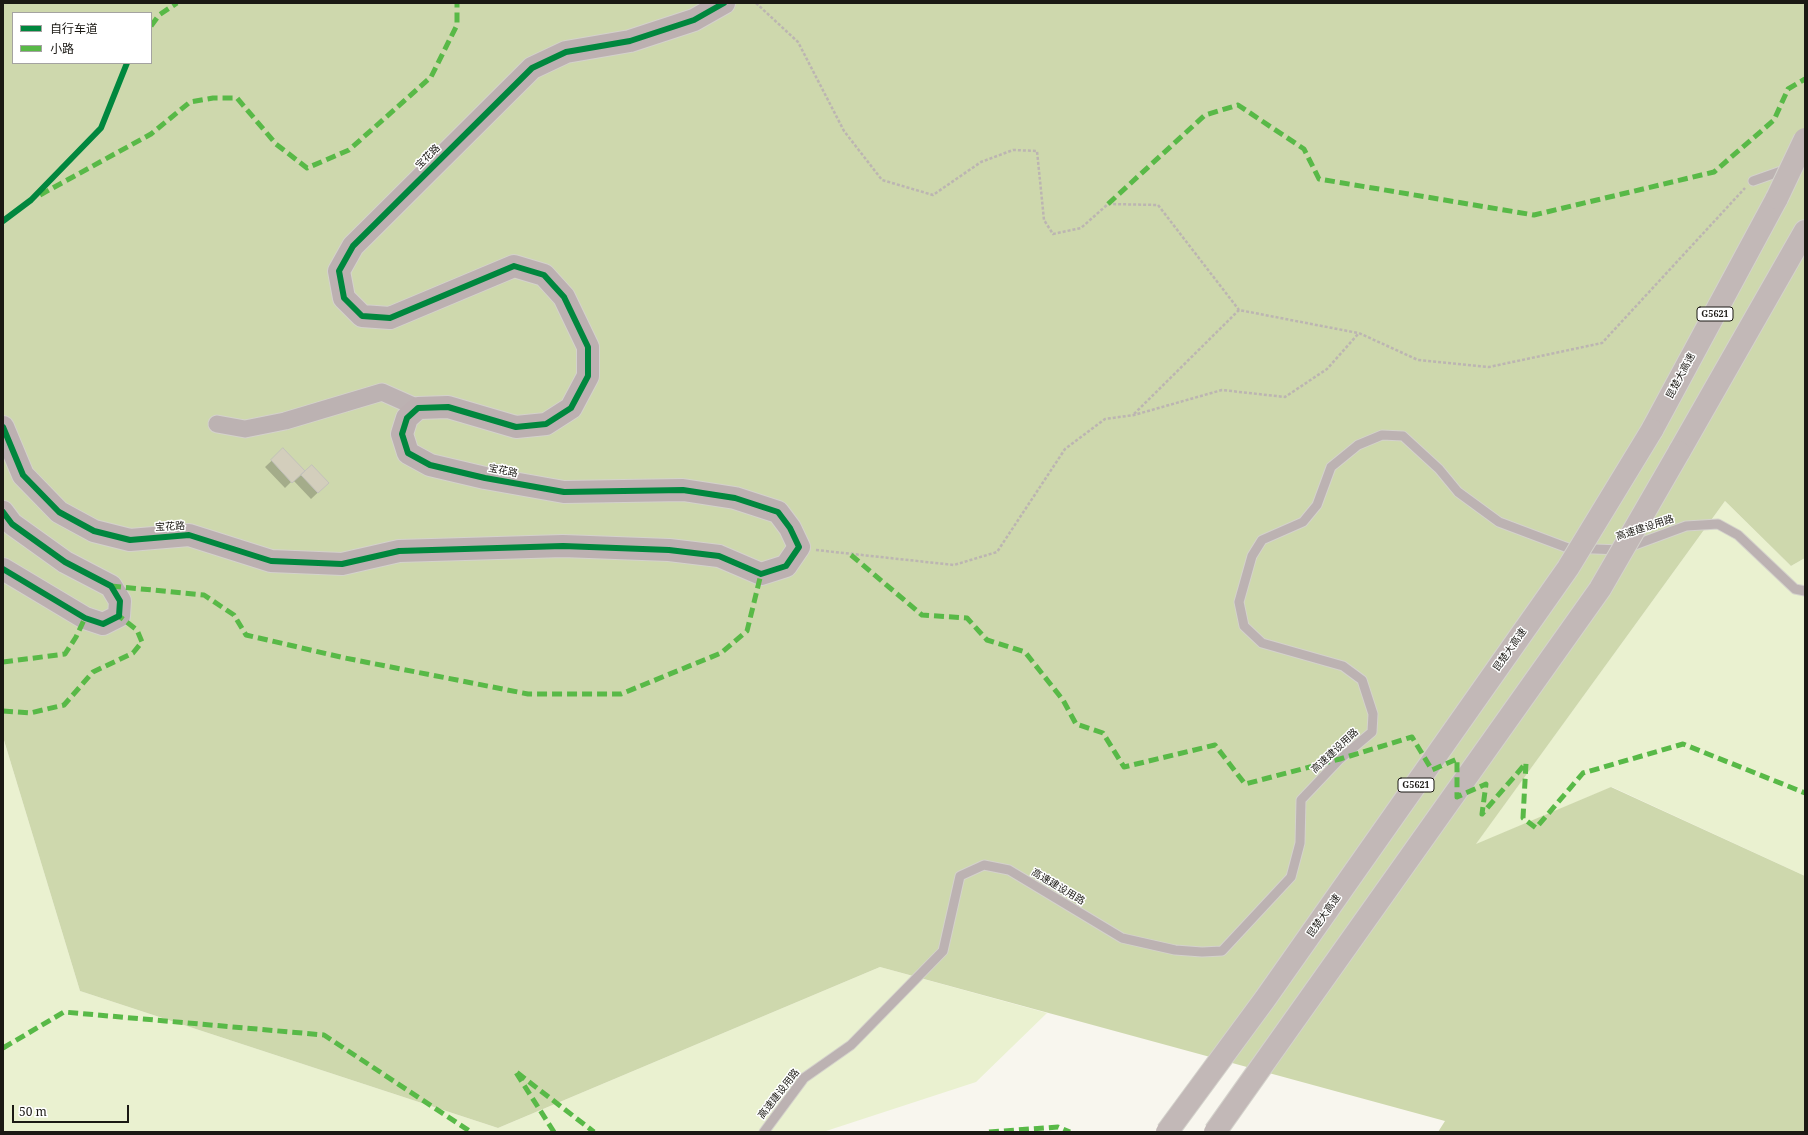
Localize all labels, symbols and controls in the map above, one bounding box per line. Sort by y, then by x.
legend [12,12,152,64]
text: 自行车道 [50,20,98,37]
text: 小路 [50,40,74,57]
street label: 宝花路 [413,142,443,172]
road number: G5621 [1697,307,1733,321]
street label: 昆楚大高速 [1664,351,1698,401]
street label: 宝花路 [487,462,519,480]
street label: 高速建设用路 [1615,513,1675,543]
street label: 宝花路 [155,520,185,534]
street label: 昆楚大高速 [1491,626,1529,674]
street label: 高速建设用路 [1309,726,1361,776]
road number: G5621 [1398,778,1434,792]
street label: 高速建设用路 [1029,866,1087,908]
street label: 昆楚大高速 [1305,892,1343,940]
street label: 高速建设用路 [756,1067,802,1121]
scale bar [14,1097,131,1123]
text: 50 m [19,1103,47,1120]

